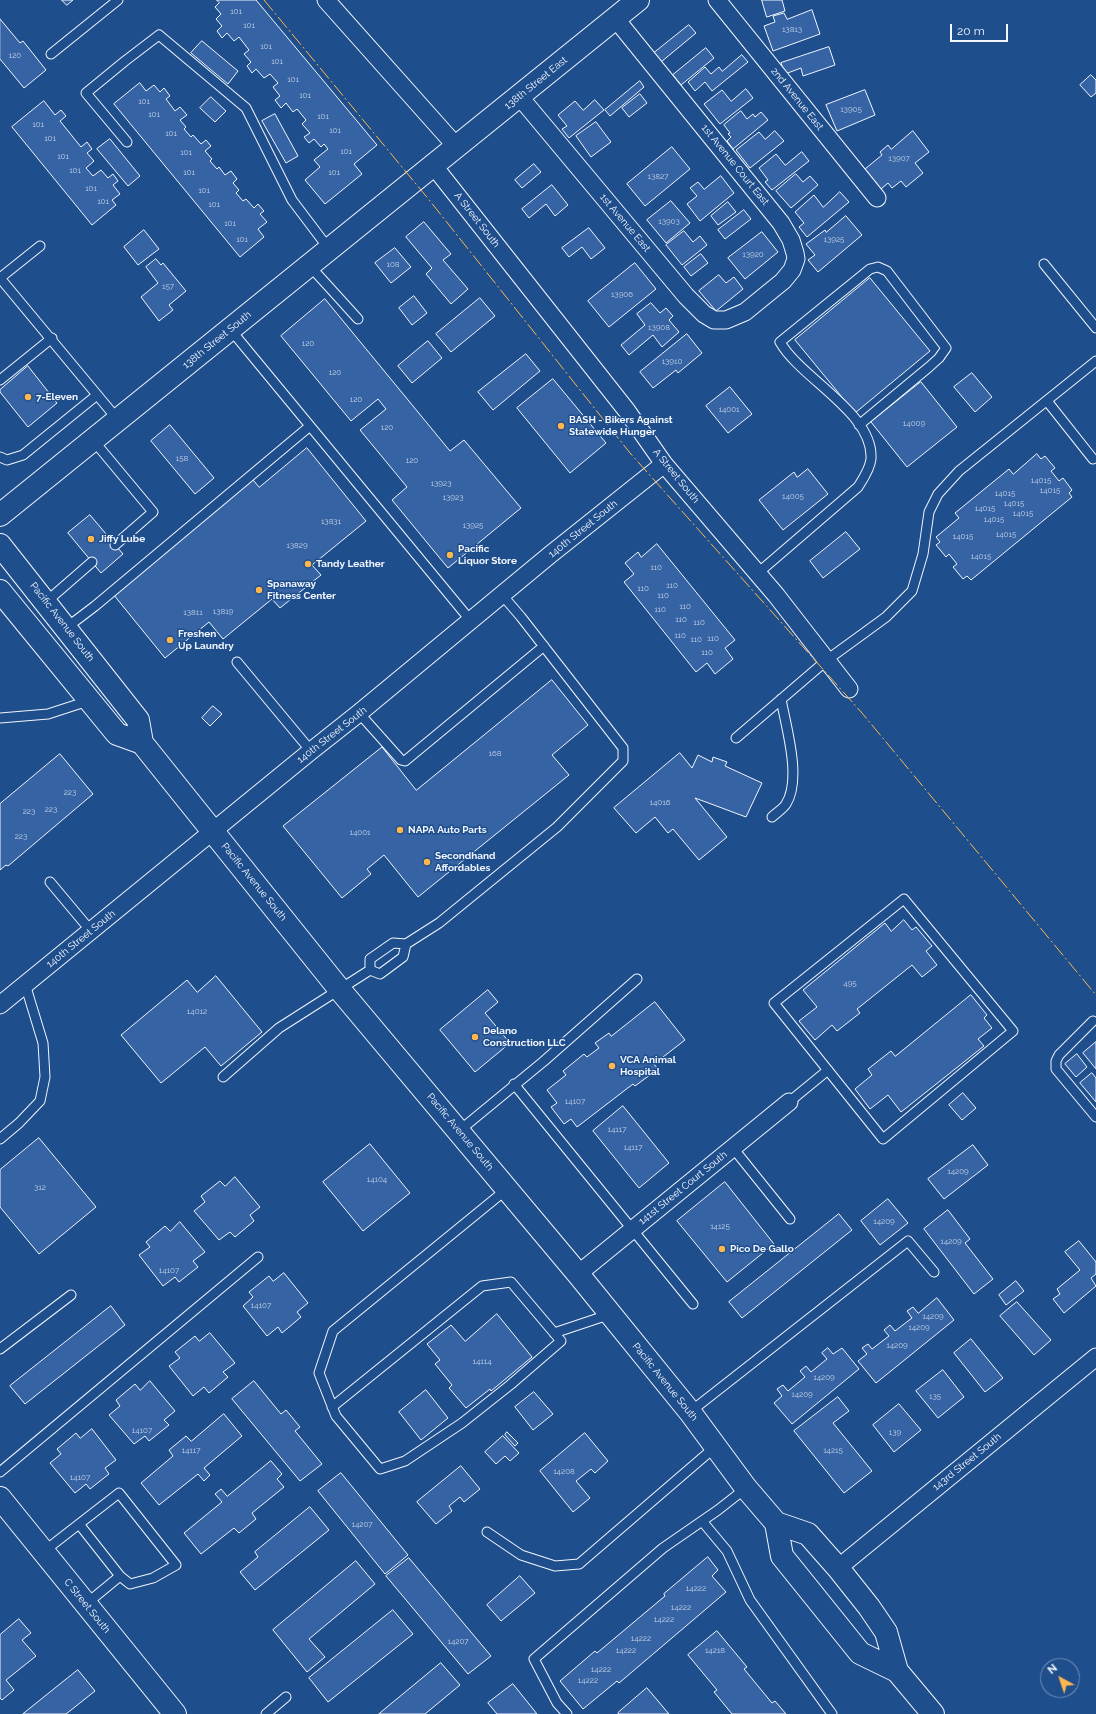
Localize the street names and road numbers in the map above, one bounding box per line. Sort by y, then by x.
street label: 138th Street East [502,54,570,112]
street label: 2nd Avenue East [768,65,826,133]
street label: 1st Avenue Court East [699,122,771,208]
street label: A Street South [452,190,502,250]
street label: 1st Avenue East [597,191,653,255]
street label: 138th Street South [180,309,254,371]
street label: A Street South [650,446,702,506]
street label: 140th Street South [546,498,620,560]
street label: Pacific Avenue South [27,580,97,664]
street label: 140th Street South [295,704,369,766]
street label: Pacific Avenue South [219,840,289,924]
street label: 140th Street South [44,908,118,970]
street label: Pacific Avenue South [424,1091,496,1173]
street label: 141st Street Court South [636,1149,730,1227]
street label: Pacific Avenue South [630,1340,700,1424]
street label: 143rd Street South [930,1431,1004,1493]
street label: C Street South [61,1576,113,1636]

